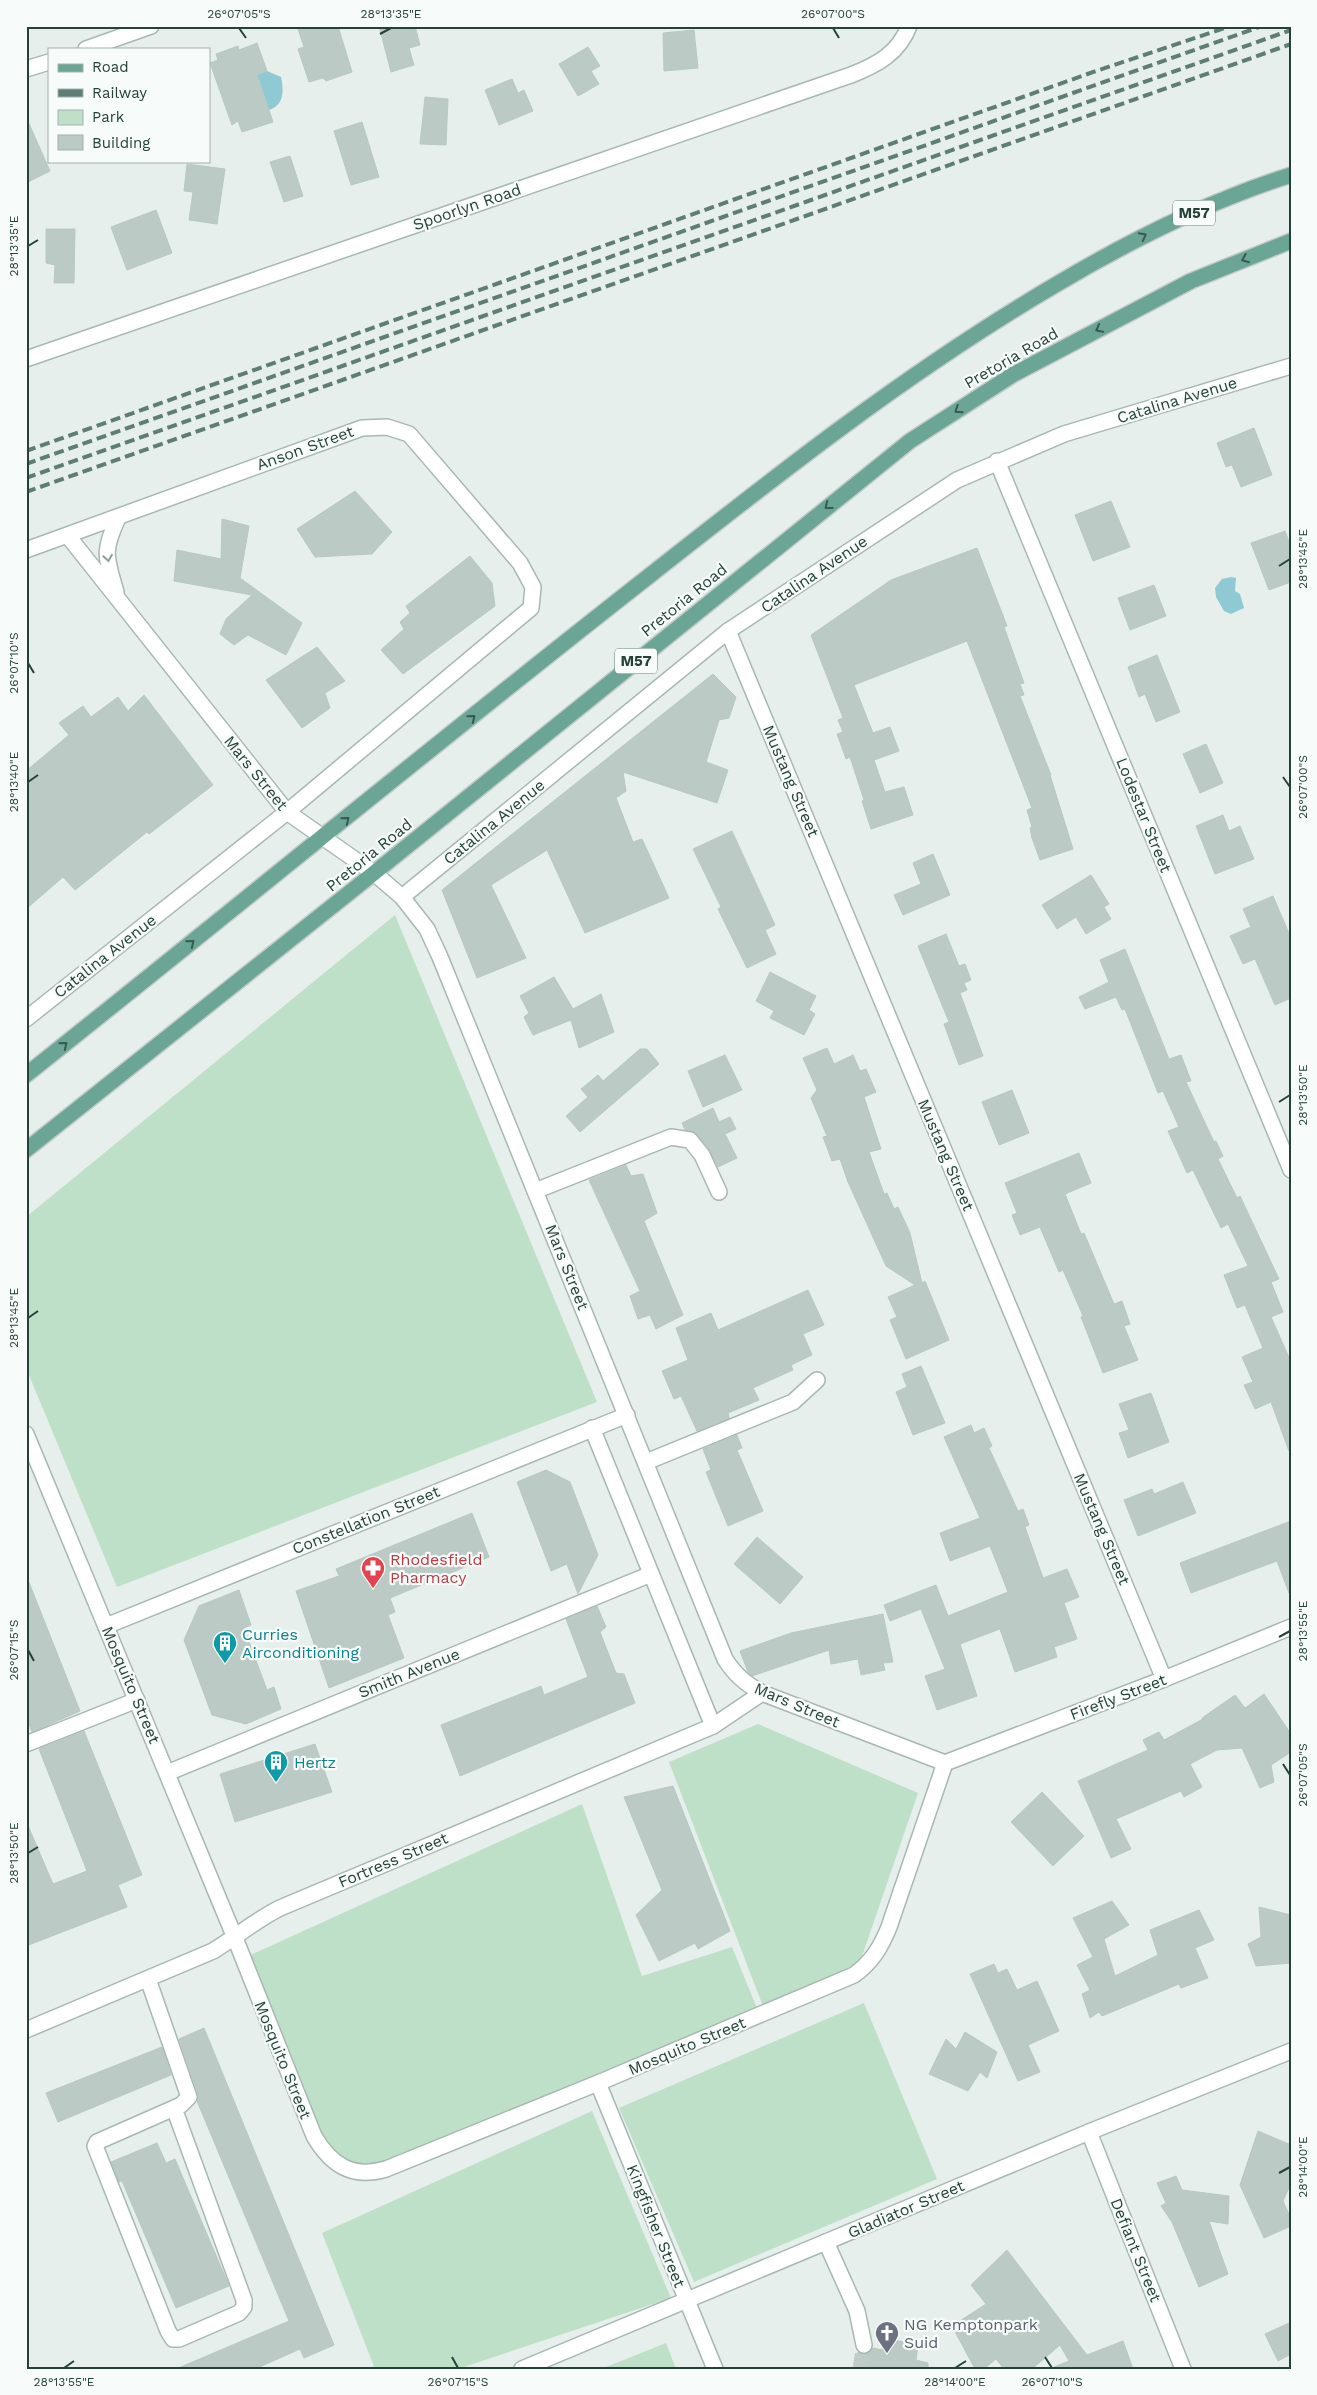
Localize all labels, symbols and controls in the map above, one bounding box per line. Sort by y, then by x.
text: 26°07'05"S [207,7,271,21]
text: 28°13'35"E [361,7,422,21]
text: 26°07'00"S [801,7,865,21]
legend [48,48,210,162]
text: Road [92,58,129,76]
text: Railway [92,84,147,102]
text: Park [92,108,125,126]
text: Building [92,134,150,152]
street label: Spoorlyn Road [410,180,524,234]
road number: M57 [1173,200,1215,226]
text: 28°13'35"E [7,215,21,276]
one-way arrow [1138,232,1147,242]
one-way arrow [1242,253,1250,263]
street label: Pretoria Road [961,323,1061,393]
one-way arrow [1095,323,1104,333]
street label: Catalina Avenue [1115,373,1239,427]
one-way arrow [955,404,964,413]
street label: Anson Street [254,422,356,474]
one-way arrow [825,501,834,509]
text: 28°13'45"E [1296,529,1310,589]
street label: Catalina Avenue [757,531,871,617]
one-way arrow [102,554,112,563]
street label: Pretoria Road [637,559,731,641]
text: 26°07'10"S [7,632,21,694]
road number: M57 [615,648,657,674]
one-way arrow [466,715,475,723]
street label: Mustang Street [759,722,823,840]
street label: Mars Street [220,732,292,815]
text: 28°13'40"E [7,751,21,812]
street label: Lodestar Street [1112,755,1176,875]
text: 26°07'00"S [1296,755,1310,819]
street label: Catalina Avenue [440,775,548,869]
street label: Pretoria Road [322,814,416,896]
one-way arrow [340,816,349,825]
street label: Catalina Avenue [50,910,160,1002]
one-way arrow [185,941,194,949]
one-way arrow [59,1041,68,1050]
text: 28°13'50"E [1296,1064,1310,1126]
street label: Mustang Street [914,1096,978,1214]
street label: Mars Street [541,1221,593,1313]
text: 28°13'45"E [7,1288,21,1348]
street label: Mustang Street [1070,1470,1134,1588]
street label: Constellation Street [289,1482,443,1558]
place label: Rhodesfield Pharmacy [390,1550,482,1587]
pharmacy icon: Rhodesfield Pharmacy [360,1555,386,1589]
text: 28°13'55"E [1296,1600,1310,1661]
text: 26°07'15"S [7,1620,21,1680]
street label: Mosquito Street [98,1623,164,1747]
place label: Curries Airconditioning [242,1625,359,1662]
building icon: Curries Airconditioning [212,1630,238,1664]
street label: Smith Avenue [356,1644,462,1702]
street label: Firefly Street [1067,1670,1169,1724]
street label: Mars Street [751,1679,843,1732]
text: 26°07'05"S [1296,1743,1310,1807]
building icon: Hertz [263,1749,289,1783]
place label: Hertz [294,1753,336,1772]
text: 28°13'50"E [7,1822,21,1884]
street label: Fortress Street [335,1828,451,1892]
street label: Mosquito Street [251,1998,315,2122]
street label: Mosquito Street [625,2013,749,2079]
text: 28°14'00"E [1296,2136,1310,2198]
street label: Kingfisher Street [623,2162,689,2291]
street label: Gladiator Street [845,2176,967,2242]
street label: Defiant Street [1107,2195,1166,2305]
place label: NG Kemptonpark Suid [904,2315,1038,2352]
church icon: NG Kemptonpark Suid [874,2320,900,2354]
text: 28°13'55"E [34,2375,95,2389]
text: 26°07'15"S [428,2375,488,2389]
text: 28°14'00"E [924,2375,986,2389]
text: 26°07'10"S [1021,2375,1083,2389]

